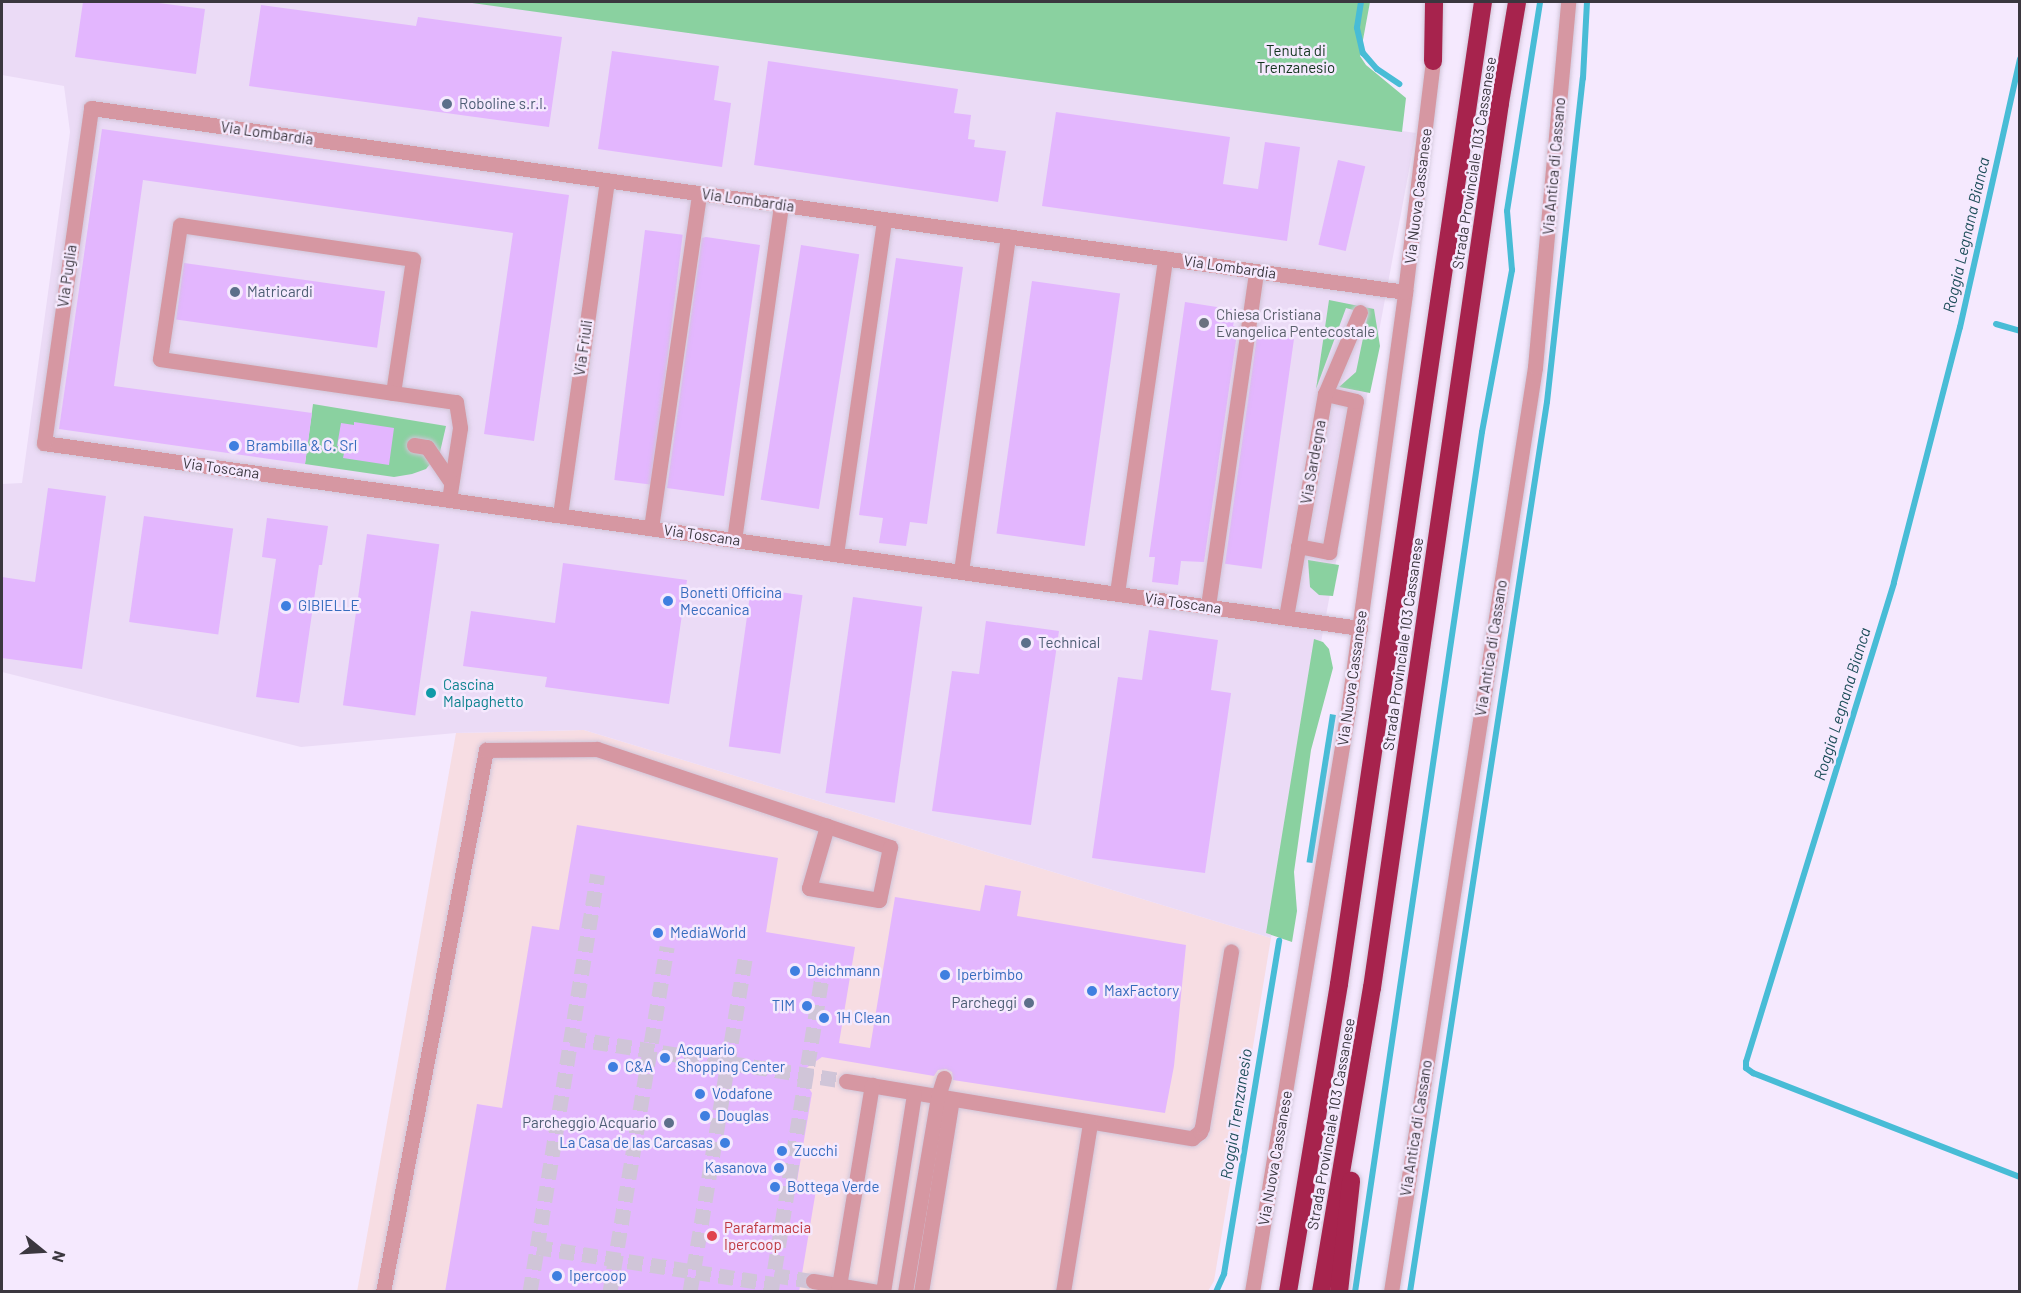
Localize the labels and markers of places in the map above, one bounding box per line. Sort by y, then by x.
place label: Roboline s.r.l. [459,95,547,113]
marker: Roboline s.r.l. [440,97,454,111]
place label: Matricardi [247,283,313,301]
marker: Matricardi [228,285,242,299]
place label: Chiesa Cristiana Evangelica Pentecostale [1216,305,1375,340]
marker: Chiesa Cristiana Evangelica Pentecostale [1197,316,1211,330]
place label: Brambilla & C. Srl [246,437,357,455]
marker: Brambilla & C. Srl [227,439,241,453]
place label: Bonetti Officina Meccanica [680,583,782,618]
marker: Bonetti Officina Meccanica [661,594,675,608]
place label: GIBIELLE [298,597,360,615]
marker: GIBIELLE [279,599,293,613]
place label: Technical [1038,634,1100,652]
marker: Technical [1019,636,1033,650]
place label: Cascina Malpaghetto [443,675,524,710]
marker: Cascina Malpaghetto [424,686,438,700]
place label: MediaWorld [670,924,746,942]
marker: MediaWorld [651,926,665,940]
place label: Deichmann [807,962,880,980]
marker: Deichmann [788,964,802,978]
place label: Iperbimbo [957,966,1023,984]
marker: Iperbimbo [938,968,952,982]
place label: MaxFactory [1104,982,1179,1000]
marker: MaxFactory [1085,984,1099,998]
place label: Parcheggi [951,994,1017,1012]
marker: Parcheggi [1022,996,1036,1010]
place label: TIM [772,997,795,1015]
marker: TIM [800,999,814,1013]
place label: 1H Clean [836,1009,890,1027]
marker: 1H Clean [817,1011,831,1025]
place label: Acquario Shopping Center [677,1040,785,1075]
marker: Acquario Shopping Center [658,1051,672,1065]
place label: C&A [625,1058,653,1076]
marker: C&A [606,1060,620,1074]
place label: Vodafone [712,1085,773,1103]
marker: Vodafone [693,1087,707,1101]
place label: Douglas [717,1107,769,1125]
marker: Douglas [698,1109,712,1123]
place label: Parcheggio Acquario [522,1114,657,1132]
marker: Parcheggio Acquario [662,1116,676,1130]
place label: La Casa de las Carcasas [559,1134,713,1152]
marker: La Casa de las Carcasas [718,1136,732,1150]
place label: Zucchi [794,1142,838,1160]
marker: Zucchi [775,1144,789,1158]
place label: Kasanova [705,1159,767,1177]
marker: Kasanova [772,1161,786,1175]
place label: Bottega Verde [787,1178,880,1196]
marker: Bottega Verde [768,1180,782,1194]
place label: Parafarmacia Ipercoop [724,1218,811,1253]
marker: Parafarmacia Ipercoop [705,1229,719,1243]
place label: Ipercoop [569,1267,627,1285]
marker: Ipercoop [550,1269,564,1283]

